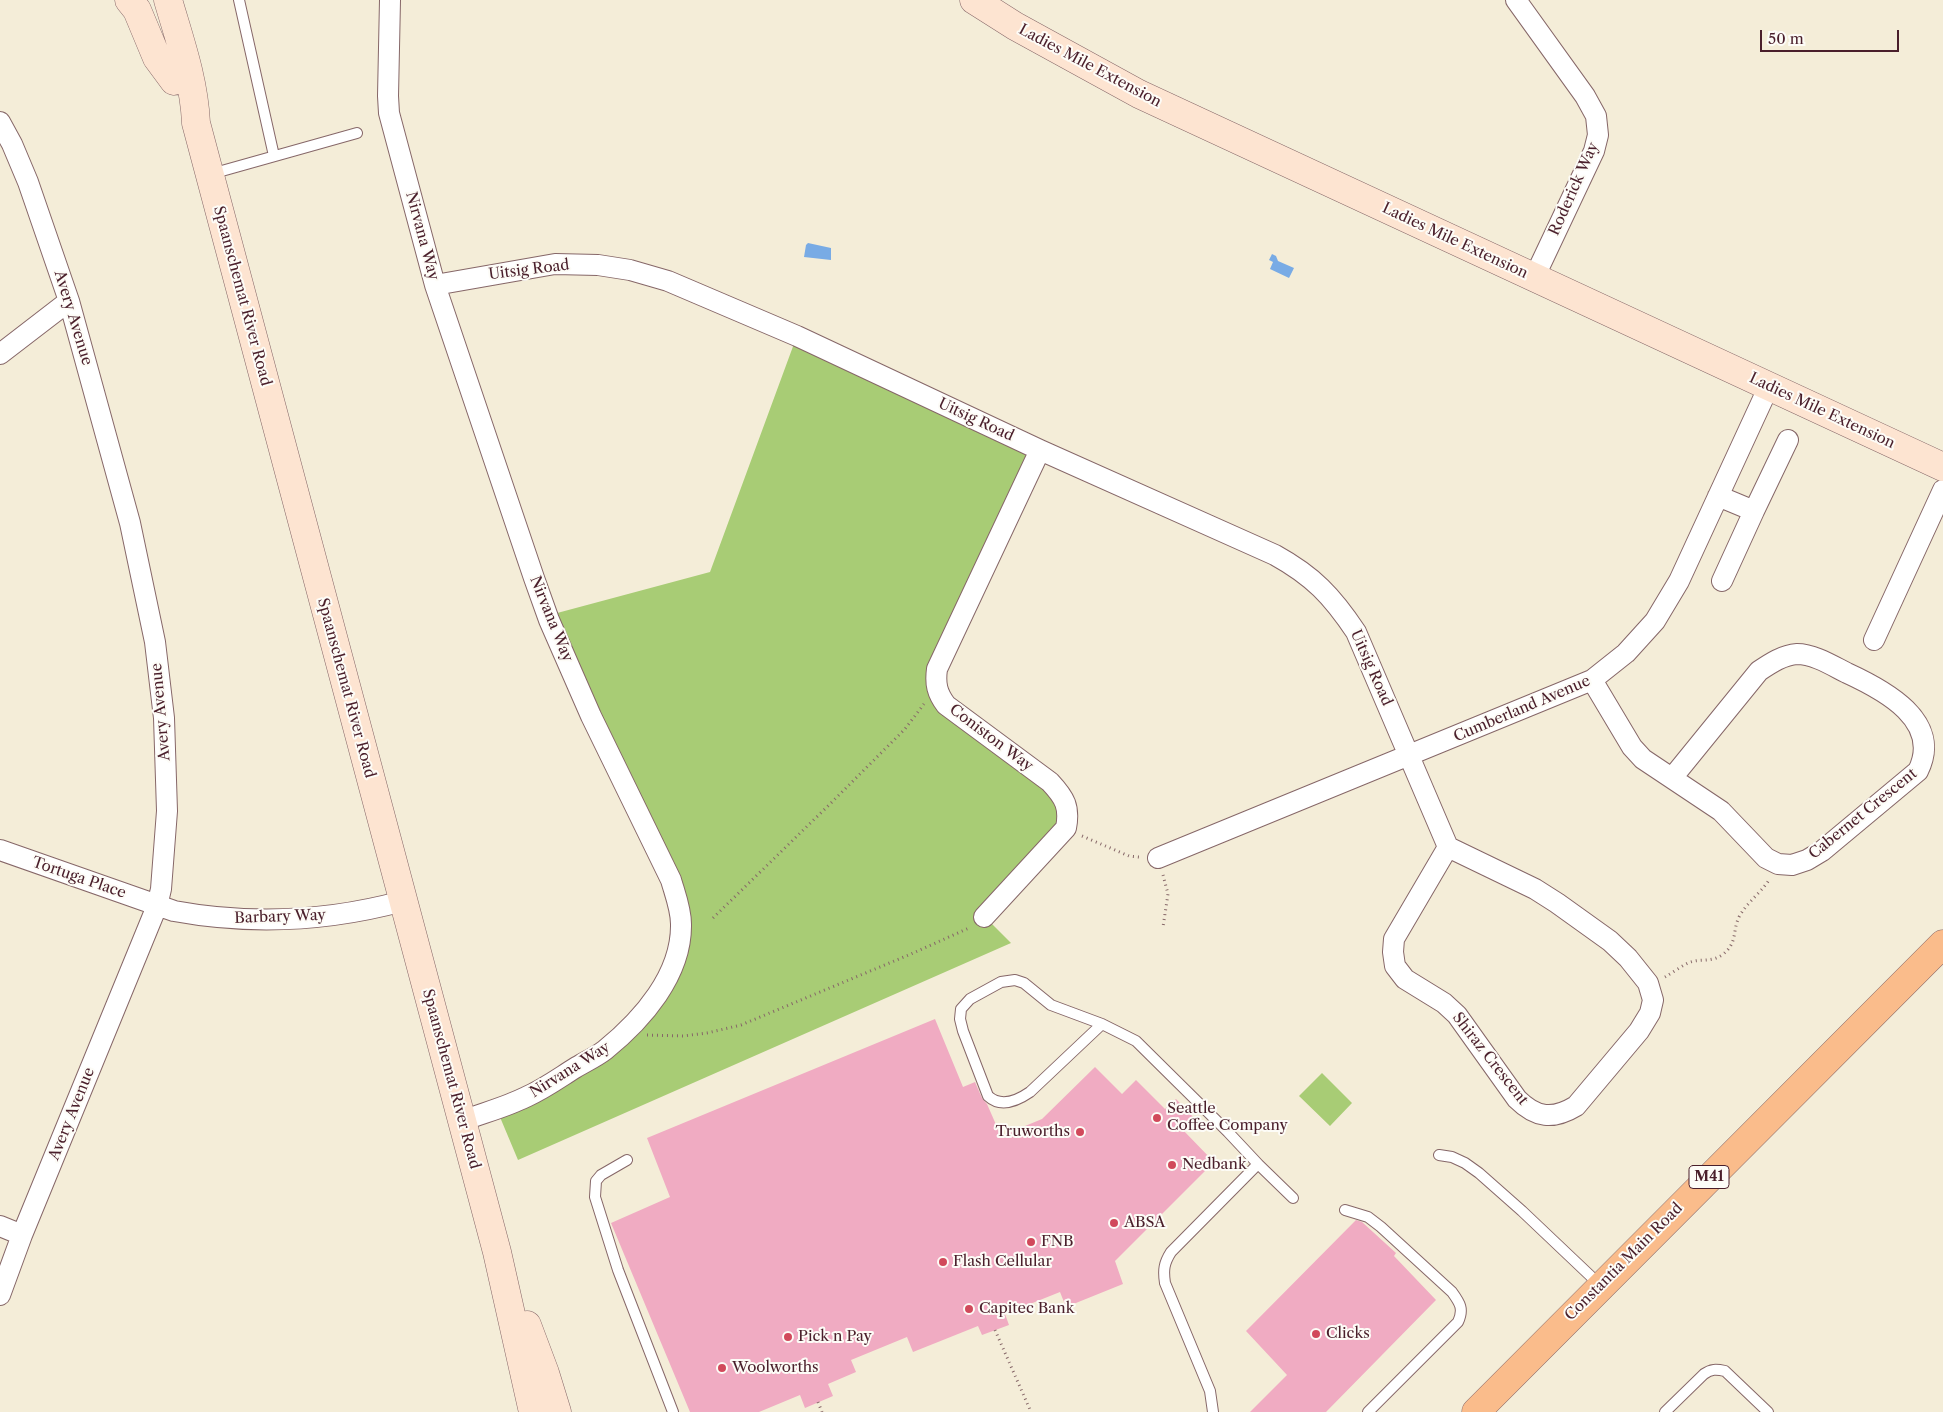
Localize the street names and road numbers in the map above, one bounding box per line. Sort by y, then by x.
street label: Ladies Mile Extension [1016,21,1164,111]
street label: Roderick Way [1545,140,1603,238]
street label: Nirvana Way [402,190,442,282]
street label: Ladies Mile Extension [1379,199,1531,283]
street label: Spaanschemat River Road [209,204,275,388]
street label: Uitsig Road [488,256,570,284]
street label: Avery Avenue [50,268,96,368]
street label: Ladies Mile Extension [1746,369,1898,453]
street label: Uitsig Road [935,395,1017,445]
street label: Nirvana Way [526,573,576,665]
street label: Spaanschemat River Road [313,596,379,780]
street label: Uitsig Road [1346,627,1396,709]
street label: Avery Avenue [148,662,174,762]
street label: Cumberland Avenue [1451,672,1593,746]
street label: Coniston Way [946,701,1036,775]
street label: Cabernet Crescent [1805,765,1921,863]
street label: Tortuga Place [30,854,128,902]
street label: Barbary Way [234,906,326,928]
street label: Spaanschemat River Road [418,987,484,1171]
street label: Shiraz Crescent [1448,1009,1532,1109]
street label: Nirvana Way [527,1038,613,1102]
street label: Avery Avenue [45,1065,99,1163]
road number: M41 [1689,1166,1729,1188]
street label: Constantia Main Road [1561,1199,1687,1325]

